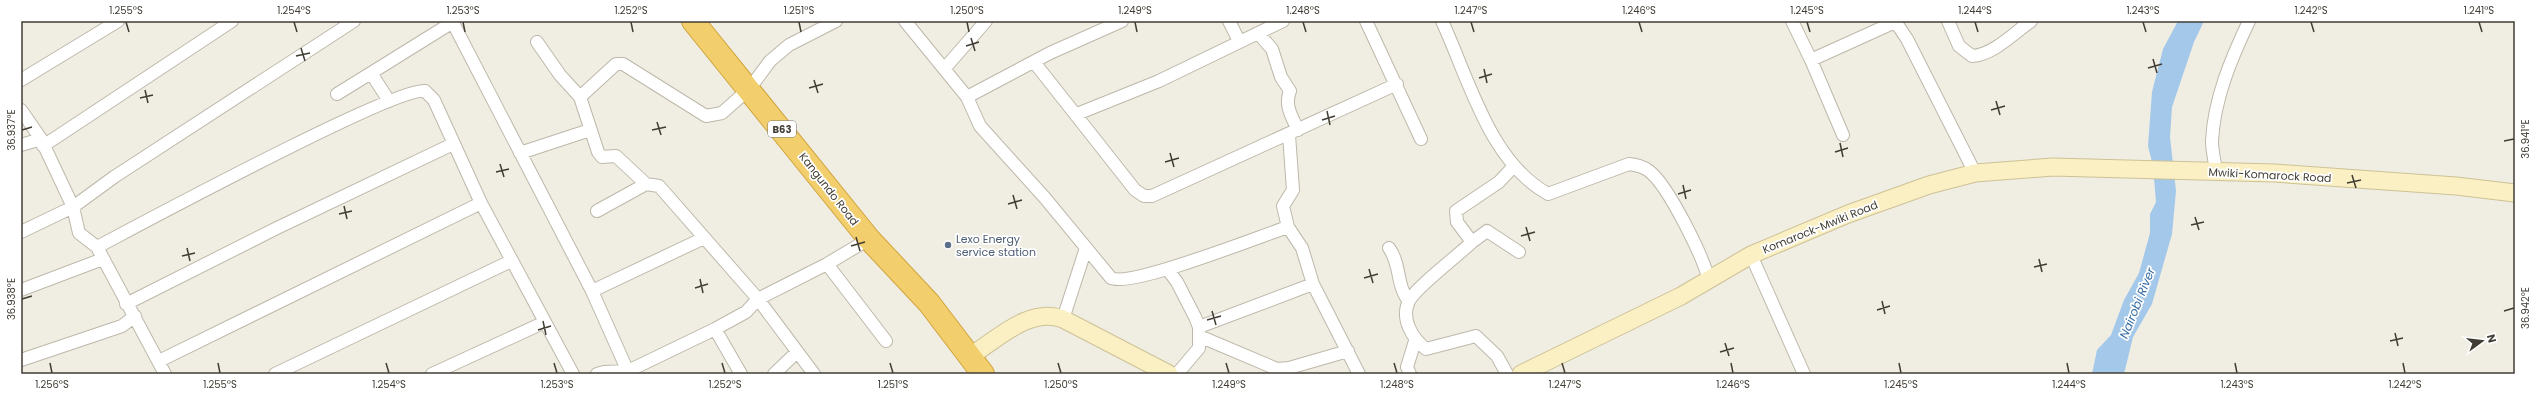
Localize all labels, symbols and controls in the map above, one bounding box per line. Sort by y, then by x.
text: 1.255°S [109,3,143,18]
text: 1.254°S [277,3,311,18]
text: 1.253°S [446,3,480,18]
text: 1.252°S [614,3,648,18]
text: 1.251°S [784,3,814,18]
text: 1.250°S [950,3,984,18]
text: 1.249°S [1118,3,1152,18]
text: 1.248°S [1286,3,1320,18]
text: 1.247°S [1455,3,1488,18]
text: 1.246°S [1622,3,1656,18]
text: 1.245°S [1790,3,1824,18]
text: 1.244°S [1958,3,1992,18]
text: 1.243°S [2126,3,2160,18]
text: 1.242°S [2294,3,2328,18]
text: 1.241°S [2464,3,2494,18]
text: 36.937°E [4,109,19,151]
text: 36.941°E [2518,119,2533,159]
road number: B63 [768,121,796,137]
street label: Kangundo Road [795,149,863,229]
street label: Mwiki-Komarock Road [2208,164,2332,186]
street label: Komarock-Mwiki Road [1760,197,1880,257]
place label: Lexo Energy service station [956,231,1036,260]
marker: Lexo Energy service station [943,240,953,250]
water label: Nairobi River [2115,264,2159,341]
text: 36.938°E [4,278,19,320]
text: 36.942°E [2518,287,2533,329]
north arrow [2462,321,2502,361]
text: N [2483,332,2500,344]
text: 1.256°S [35,377,69,392]
text: 1.255°S [203,377,237,392]
text: 1.254°S [372,377,406,392]
text: 1.253°S [540,377,574,392]
text: 1.252°S [708,377,742,392]
text: 1.251°S [878,377,908,392]
text: 1.250°S [1044,377,1078,392]
text: 1.249°S [1212,377,1246,392]
text: 1.248°S [1380,377,1414,392]
text: 1.247°S [1549,377,1582,392]
text: 1.246°S [1716,377,1750,392]
text: 1.245°S [1884,377,1918,392]
text: 1.244°S [2052,377,2086,392]
text: 1.243°S [2220,377,2254,392]
text: 1.242°S [2388,377,2422,392]

